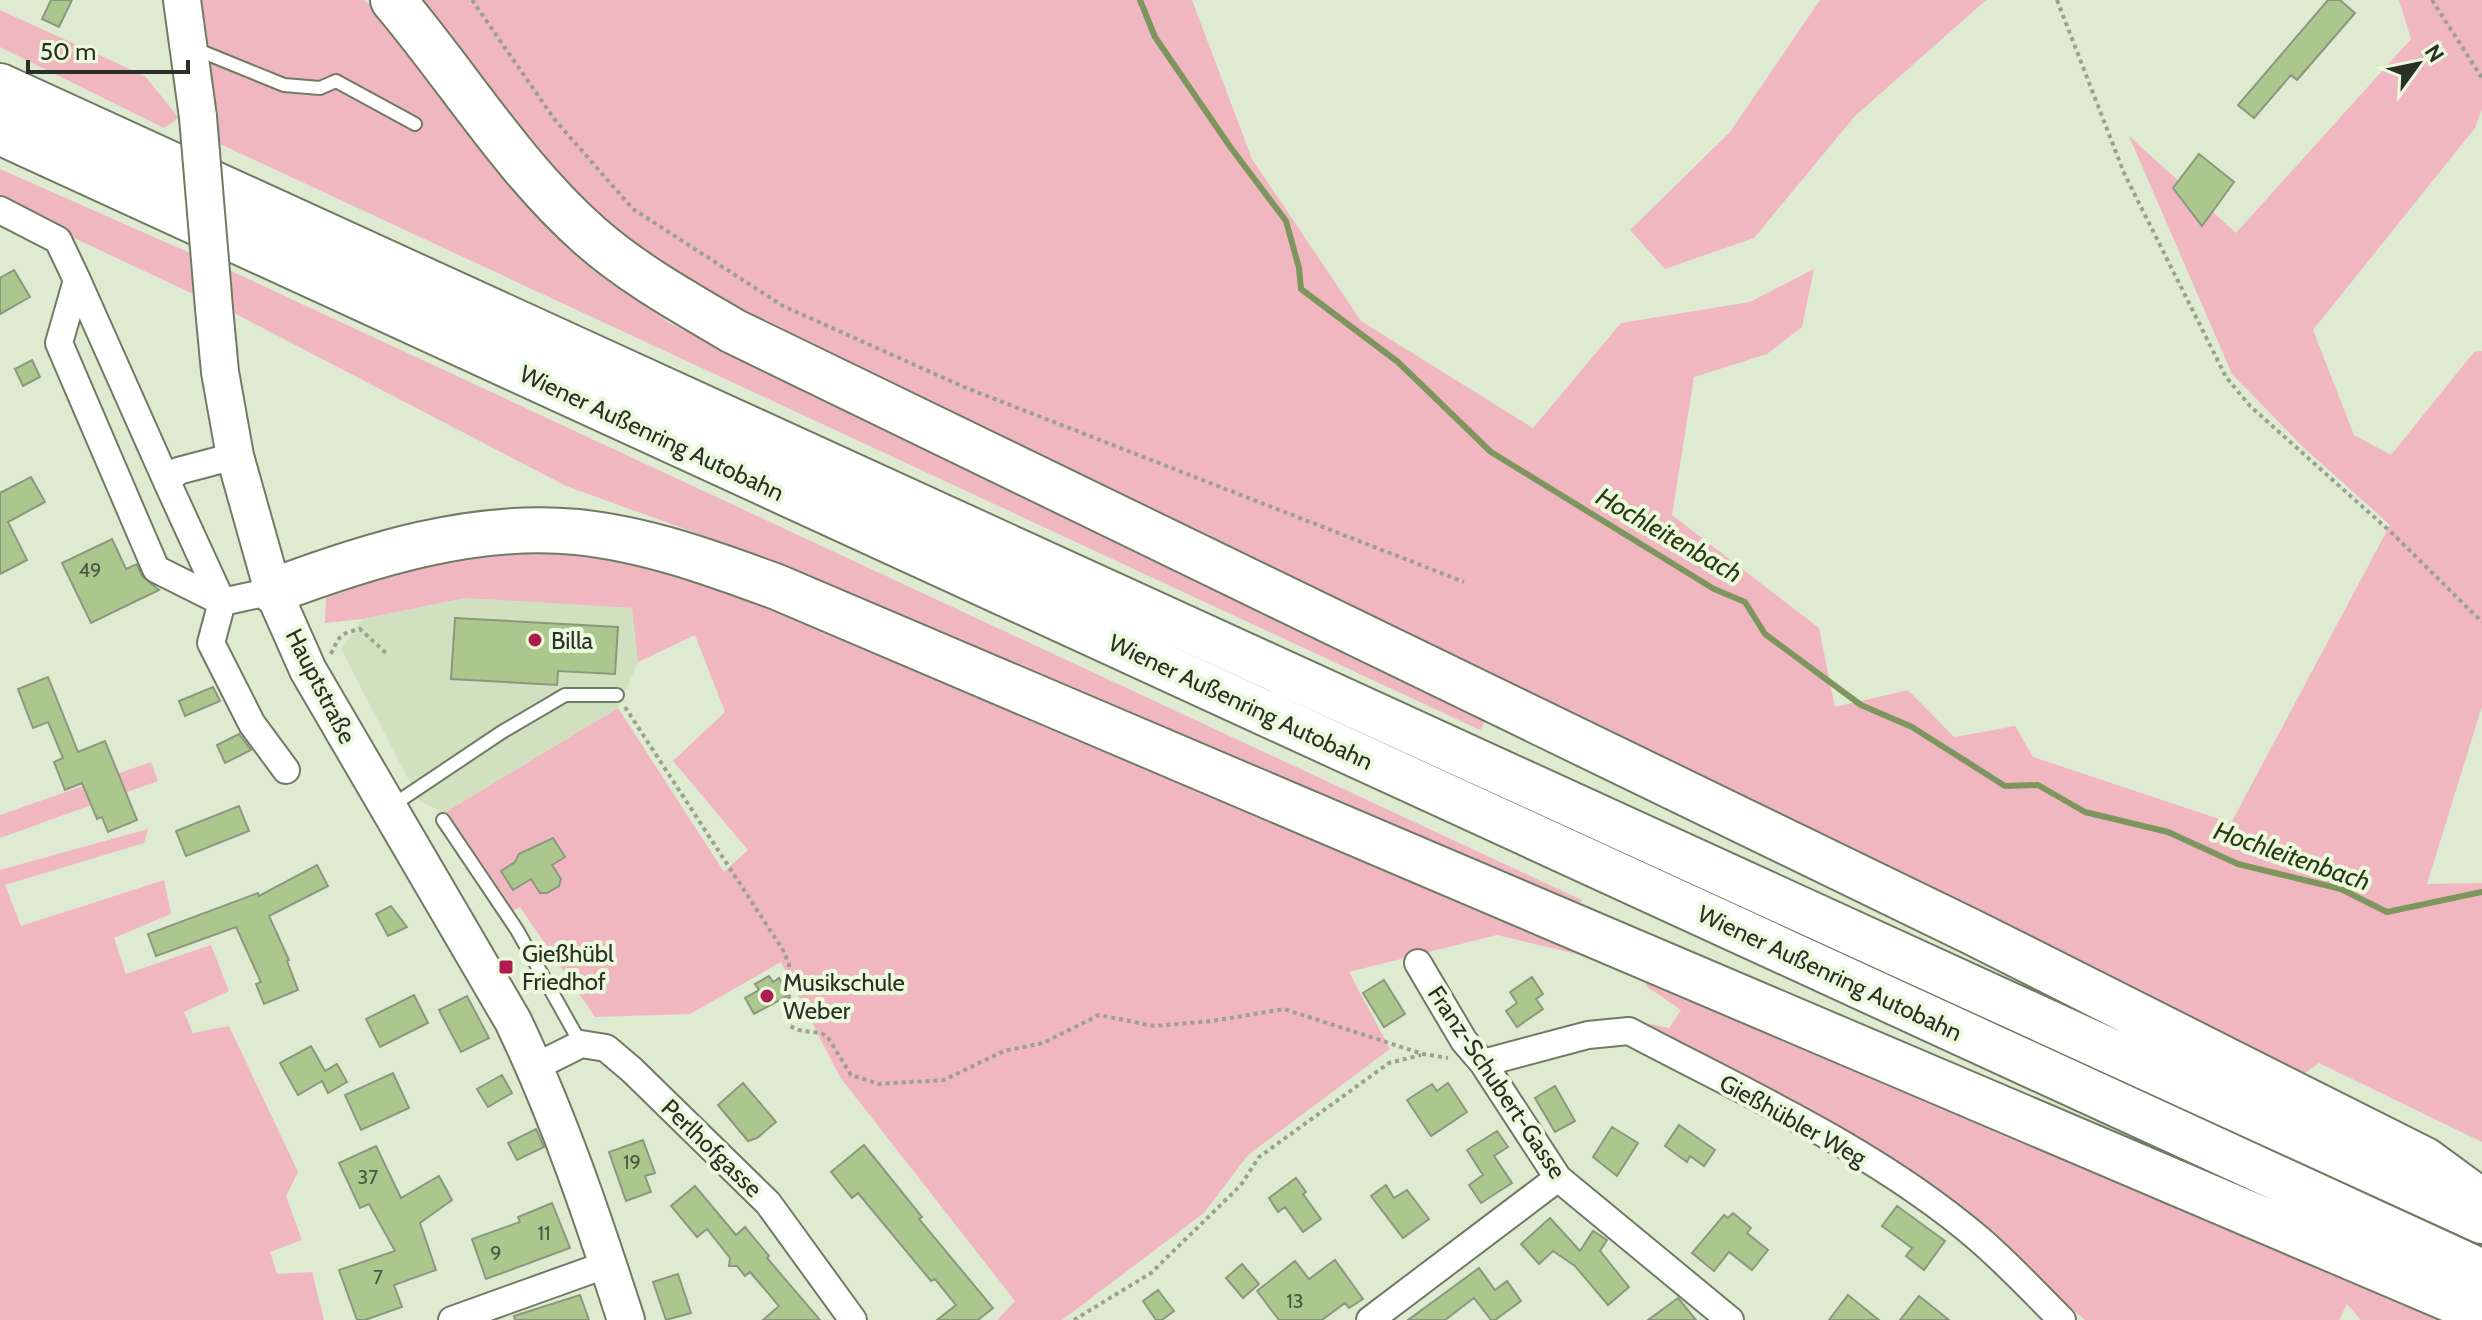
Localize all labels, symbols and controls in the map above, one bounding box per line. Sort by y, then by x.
scale bar [28,24,188,74]
north arrow [2378,24,2458,104]
text: 50 m [40,37,96,66]
text: N [2419,40,2450,67]
street label: Wiener Außenring Autobahn [515,359,789,507]
water label: Hochleitenbach [1590,480,1748,590]
house number: 49 [79,558,101,582]
street label: Hauptstraße [280,624,362,748]
place label: Billa [551,626,594,655]
street label: Wiener Außenring Autobahn [1104,628,1378,776]
marker: Billa [526,631,544,649]
water label: Hochleitenbach [2210,814,2374,898]
street label: Wiener Außenring Autobahn [1693,899,1967,1047]
place label: Gießhübl Friedhof [522,939,614,996]
marker: Gießhübl Friedhof [497,958,515,976]
place label: Musikschule Weber [783,968,905,1025]
street label: Franz-Schubert-Gasse [1422,980,1572,1184]
marker: Musikschule Weber [758,987,776,1005]
street label: Gießhübler Weg [1715,1068,1872,1173]
street label: Perlhofgasse [656,1093,768,1203]
house number: 19 [623,1150,641,1174]
house number: 37 [358,1165,378,1189]
house number: 11 [537,1221,551,1245]
house number: 9 [490,1241,502,1265]
house number: 7 [373,1265,383,1289]
house number: 13 [1286,1289,1304,1313]

